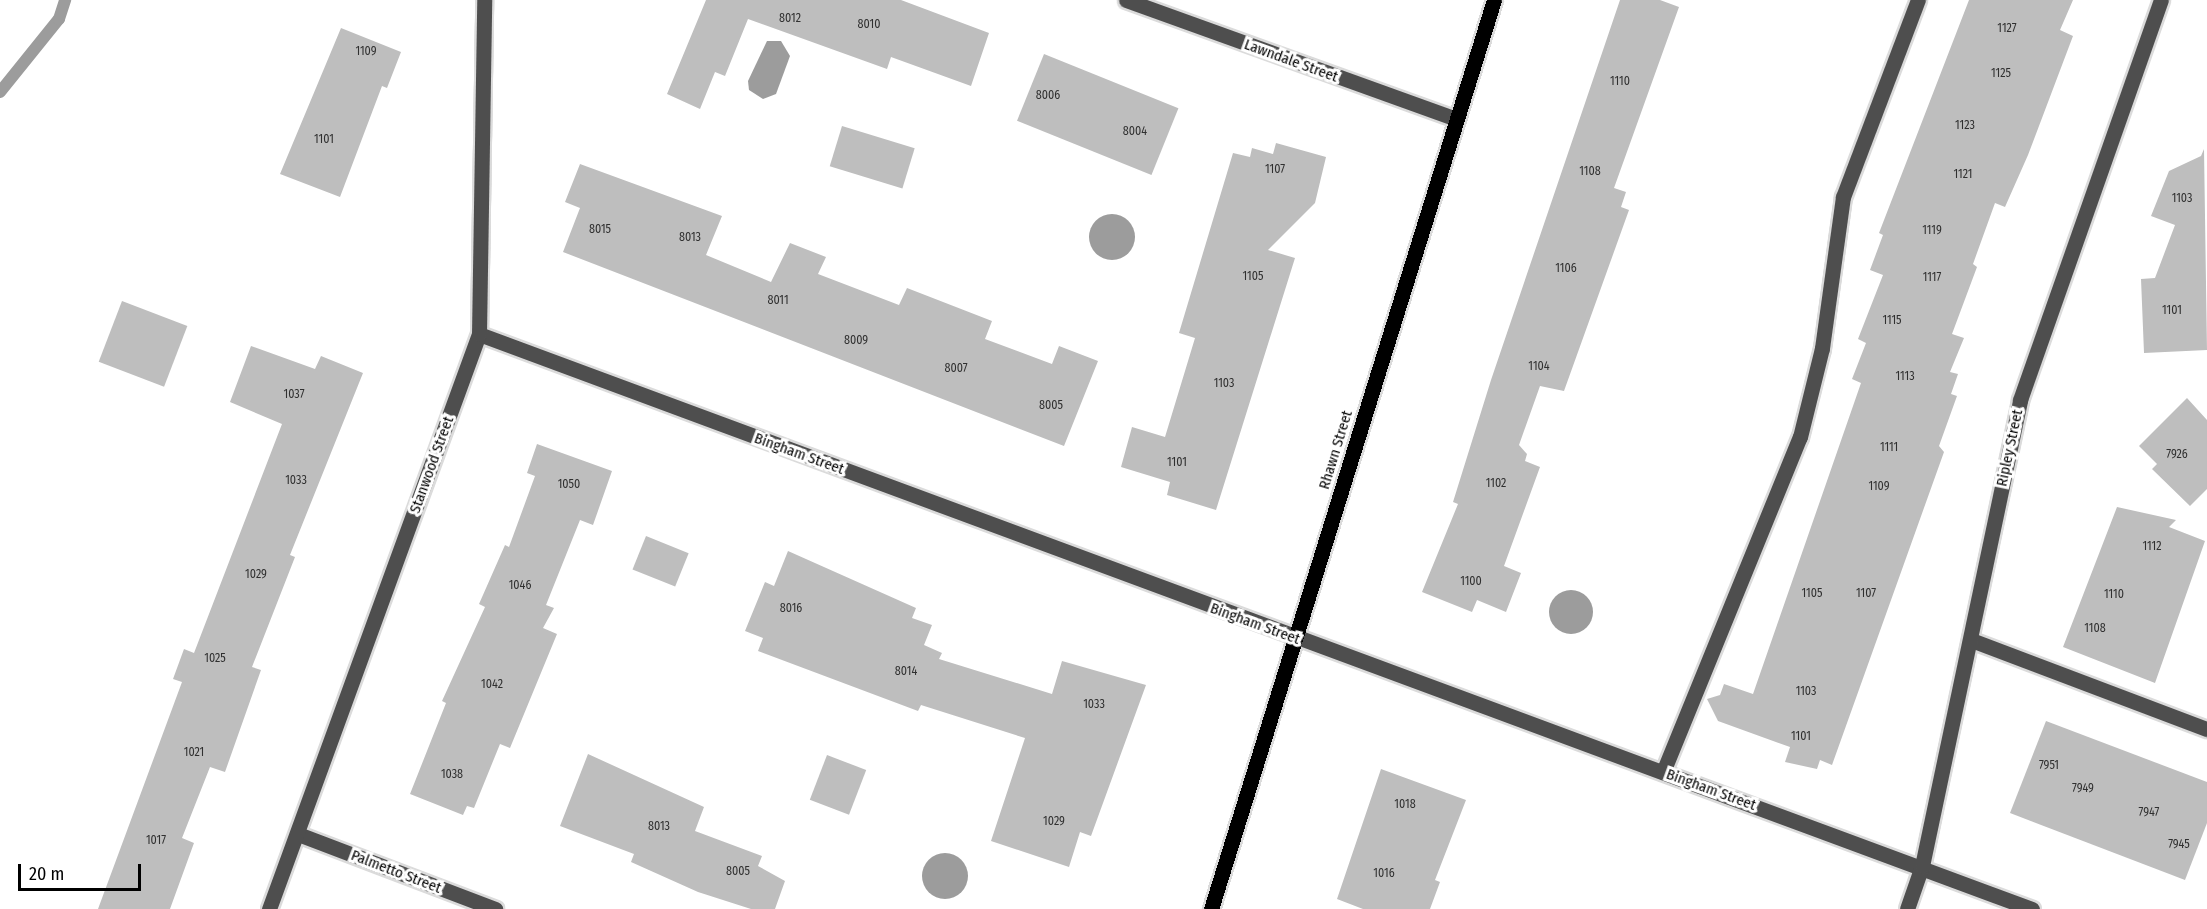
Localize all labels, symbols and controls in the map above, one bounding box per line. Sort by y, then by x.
house number: 8012 [779,12,801,26]
house number: 8010 [858,18,880,32]
house number: 1127 [1997,22,2017,36]
street label: Lawndale Street [1242,36,1340,86]
house number: 1109 [355,45,377,59]
house number: 1125 [1991,67,2011,81]
house number: 1110 [1610,75,1630,89]
house number: 8006 [1036,89,1060,103]
house number: 1123 [1955,119,1975,133]
house number: 8004 [1123,125,1147,139]
house number: 1101 [314,133,334,147]
house number: 1107 [1265,163,1285,177]
house number: 1108 [1579,165,1601,179]
house number: 1121 [1954,168,1972,182]
house number: 1103 [2172,192,2192,206]
house number: 8015 [589,223,611,237]
house number: 1119 [1922,224,1942,238]
house number: 8013 [679,231,701,245]
house number: 1106 [1555,262,1577,276]
house number: 1105 [1243,270,1263,284]
house number: 1117 [1923,271,1941,285]
house number: 8011 [767,294,789,308]
house number: 1101 [2162,304,2182,318]
house number: 1115 [1882,314,1902,328]
house number: 8009 [844,334,868,348]
house number: 1104 [1528,360,1550,374]
house number: 8007 [944,362,968,376]
house number: 1113 [1895,370,1915,384]
house number: 1103 [1214,377,1234,391]
house number: 1037 [283,388,305,402]
house number: 8005 [1039,399,1063,413]
street label: Rhawn Street [1315,408,1357,492]
street label: Ripley Street [1993,408,2027,488]
street label: Stanwood Street [406,414,458,516]
street label: Bingham Street [752,429,846,479]
house number: 1111 [1880,441,1898,455]
house number: 7926 [2166,448,2188,462]
house number: 1101 [1167,456,1187,470]
house number: 1033 [285,474,307,488]
house number: 1102 [1486,477,1506,491]
house number: 1050 [558,478,580,492]
house number: 1109 [1868,480,1890,494]
house number: 1112 [2143,540,2161,554]
house number: 1029 [245,568,267,582]
house number: 1100 [1460,575,1482,589]
house number: 1046 [509,579,531,593]
house number: 1105 [1802,587,1822,601]
house number: 1107 [1856,587,1876,601]
house number: 1110 [2104,588,2124,602]
street label: Bingham Street [1208,599,1302,649]
house number: 8016 [780,602,802,616]
house number: 1108 [2084,622,2106,636]
house number: 1025 [204,652,226,666]
house number: 8014 [895,665,917,679]
house number: 1042 [481,678,503,692]
house number: 1103 [1796,685,1816,699]
house number: 1033 [1083,698,1105,712]
house number: 1101 [1791,730,1811,744]
house number: 1021 [184,746,204,760]
house number: 7951 [2039,759,2059,773]
street label: Bingham Street [1664,765,1758,815]
house number: 1038 [441,768,463,782]
house number: 7949 [2072,782,2094,796]
house number: 1018 [1394,798,1416,812]
house number: 7947 [2139,806,2159,820]
house number: 1029 [1043,815,1065,829]
house number: 8013 [648,820,670,834]
house number: 1017 [146,834,166,848]
house number: 7945 [2168,838,2190,852]
street label: Palmetto Street [348,847,444,897]
scale bar [21,852,144,890]
text: 20 m [29,863,64,885]
house number: 8005 [726,865,750,879]
house number: 1016 [1373,867,1395,881]

